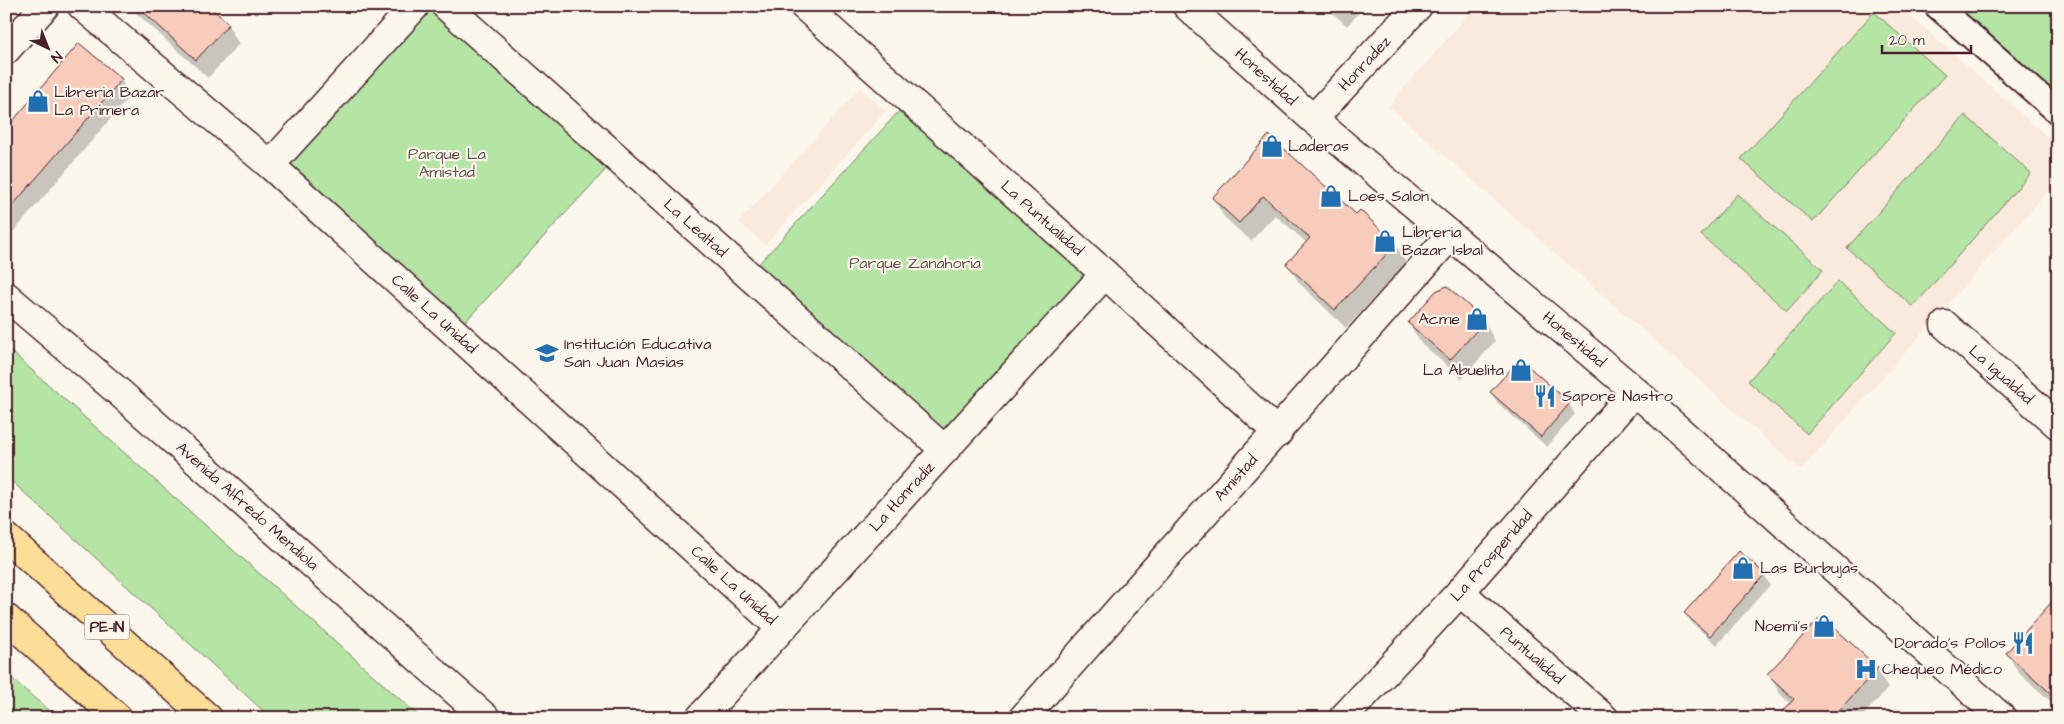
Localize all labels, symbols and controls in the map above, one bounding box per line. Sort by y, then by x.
north arrow [22,22,72,72]
scale bar [1882,22,1970,54]
text: 20 m [1889,30,1925,51]
street label: Honradez [1333,31,1396,96]
street label: Honestidad [1230,43,1302,111]
text: N [46,46,66,67]
place label: Libreria Bazar La Primera [54,81,164,121]
shop icon: Libreria Bazar La Primera [25,88,51,114]
shop icon: Laderas [1259,133,1285,159]
place label: Laderas [1288,135,1349,157]
park label: Parque La Amistad [408,143,486,183]
street label: La Puntualidad [996,175,1088,261]
shop icon: Loes Salon [1318,183,1344,209]
place label: Loes Salon [1348,185,1429,207]
street label: La Lealtad [659,194,732,262]
place label: Libreria Bazar Isbal [1402,221,1483,261]
shop icon: Libreria Bazar Isbal [1372,228,1398,254]
park label: Parque Zanahoria [849,252,981,274]
street label: Calle La Unidad [387,269,482,359]
shop icon: Acme [1464,306,1490,332]
street label: Honestidad [1538,306,1611,373]
place label: Acme [1419,308,1460,330]
place label: Institución Educativa San Juan Masias [564,333,711,373]
school or university icon: Institución Educativa San Juan Masias [534,340,560,366]
street label: La Igualdad [1964,340,2038,409]
shop icon: La Abuelita [1508,357,1534,383]
place label: La Abuelita [1423,359,1504,381]
restaurant icon: Sapore Nastro [1532,383,1558,409]
place label: Sapore Nastro [1562,385,1673,407]
street label: Avenida Alfredo Mendiola [171,437,323,575]
street label: Amistad [1209,449,1263,506]
street label: La Honradiz [864,456,940,536]
street label: La Prosperidad [1445,505,1538,606]
street label: Calle La Unidad [686,540,782,630]
shop icon: Las Burbujas [1730,555,1756,581]
place label: Las Burbujas [1760,557,1858,579]
shop icon: Noemi's [1811,613,1837,639]
road number: PE-1N [84,614,130,640]
place label: Noemi's [1755,615,1808,637]
street label: Puntualidad [1495,621,1569,689]
restaurant icon: Dorado's Pollos [2010,630,2036,656]
place label: Dorado's Pollos [1894,632,2006,654]
hospital icon: Chequeo Médico [1853,656,1879,682]
place label: Chequeo Médico [1882,658,2002,680]

